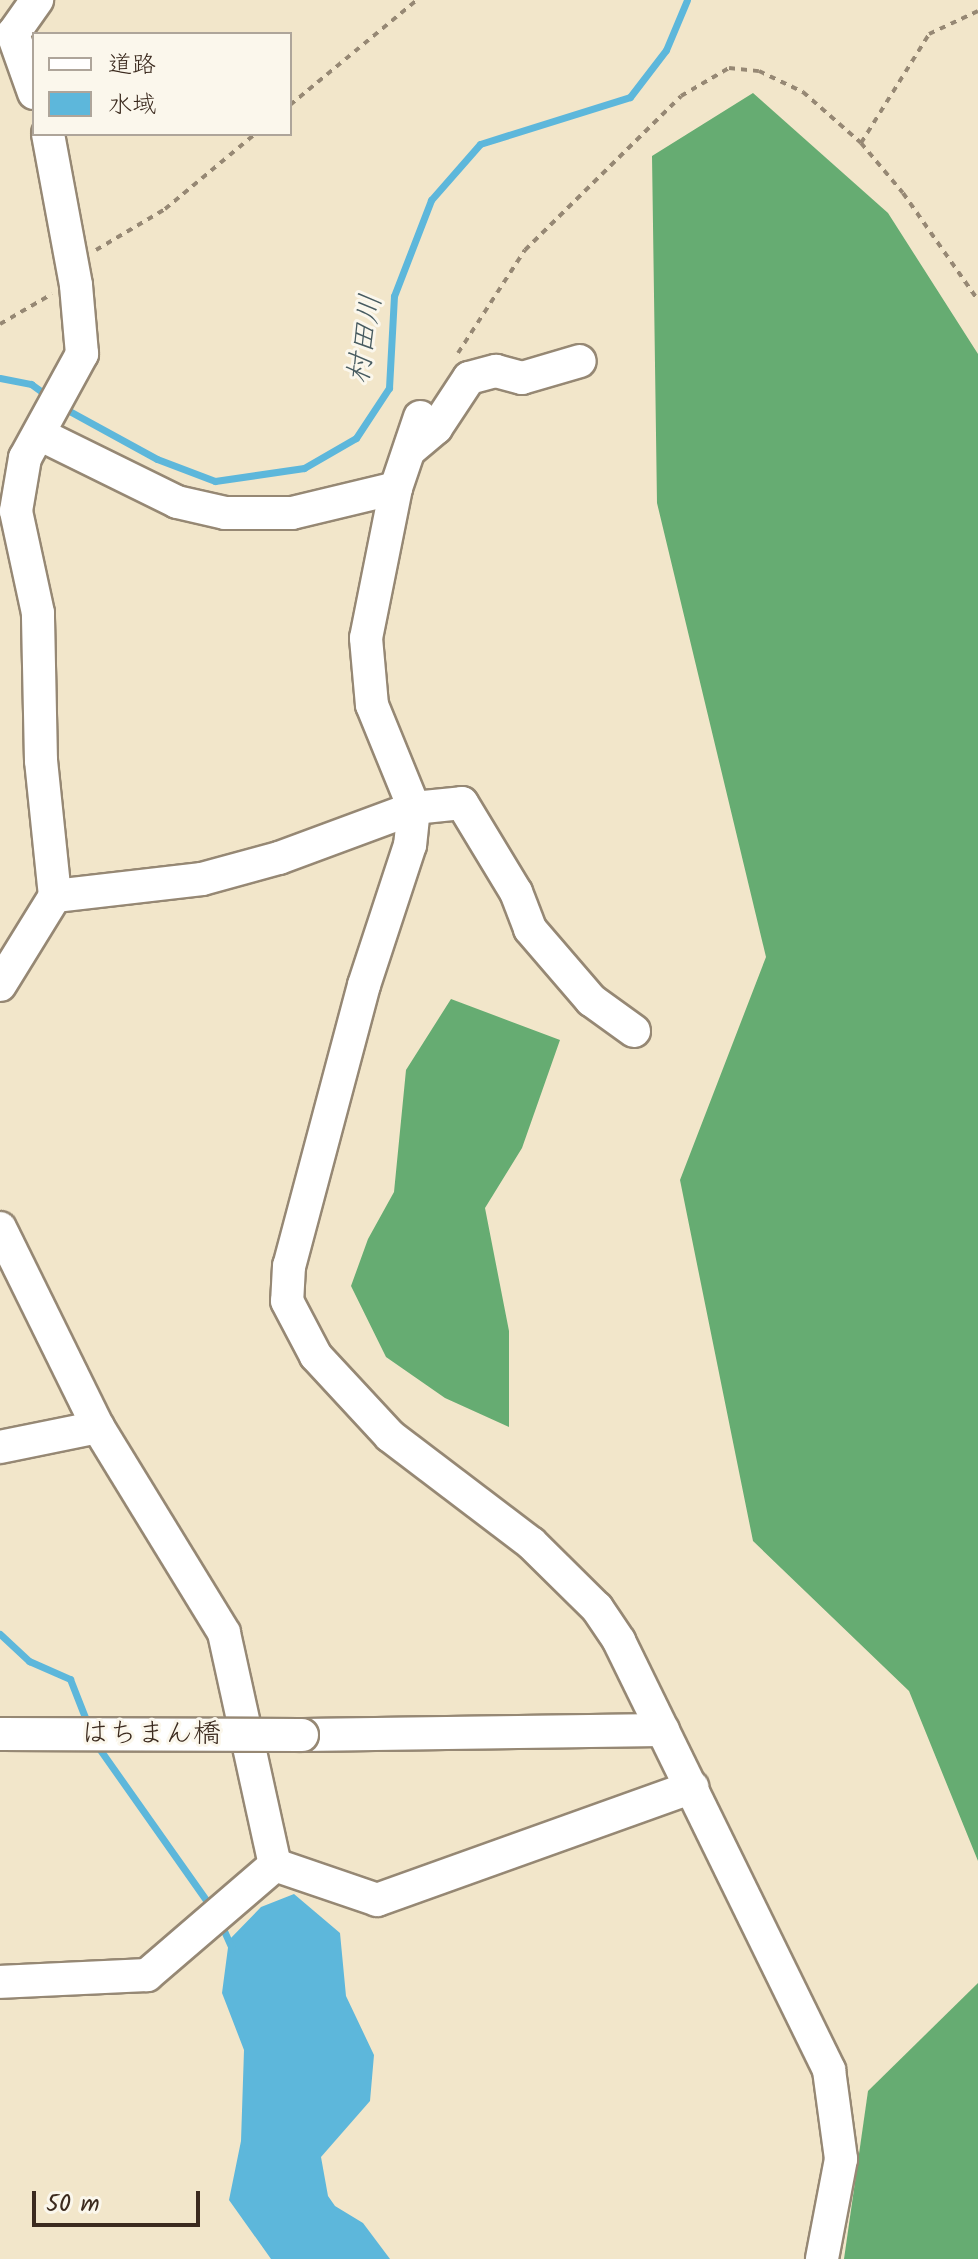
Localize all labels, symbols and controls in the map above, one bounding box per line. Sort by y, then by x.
legend [32,32,292,136]
text: 道路 [108,46,156,85]
text: 水域 [108,86,156,125]
water label: 村田川 [341,292,391,386]
street label: はちまん橋 [81,1718,221,1752]
scale bar [36,2175,204,2225]
text: 50 m [46,2185,100,2224]

